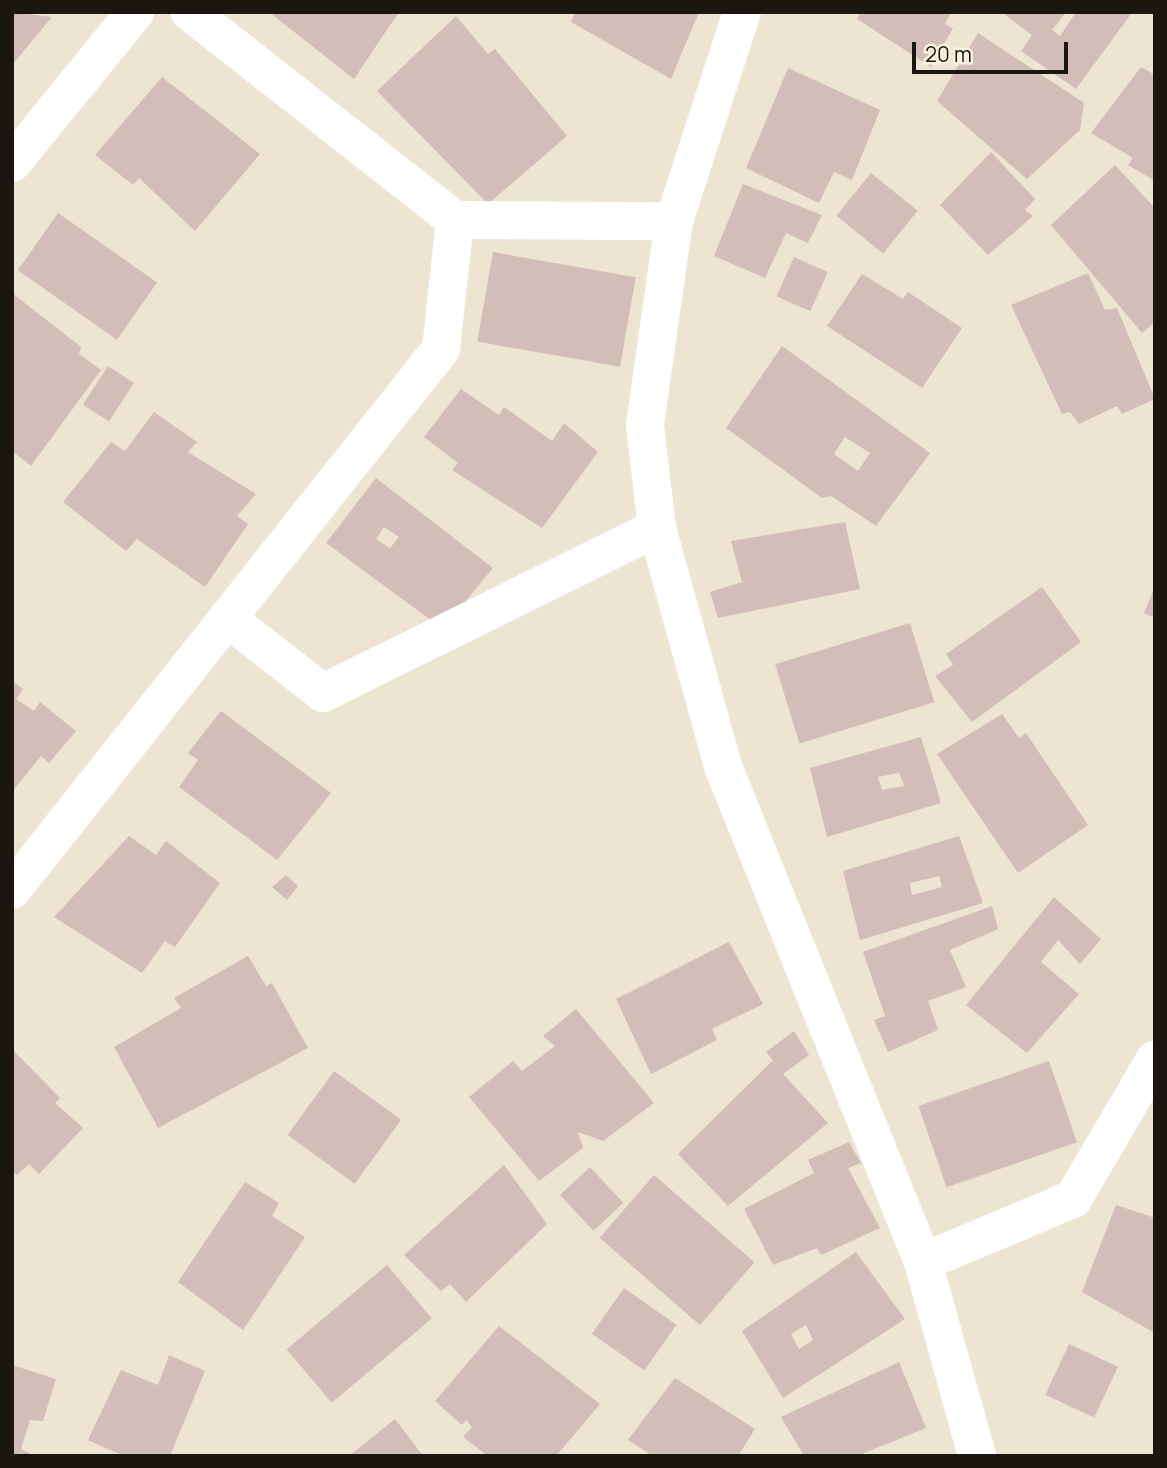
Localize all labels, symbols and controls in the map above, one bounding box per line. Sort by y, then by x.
scale bar [915,28,1071,72]
text: 20 m [925,40,972,68]

